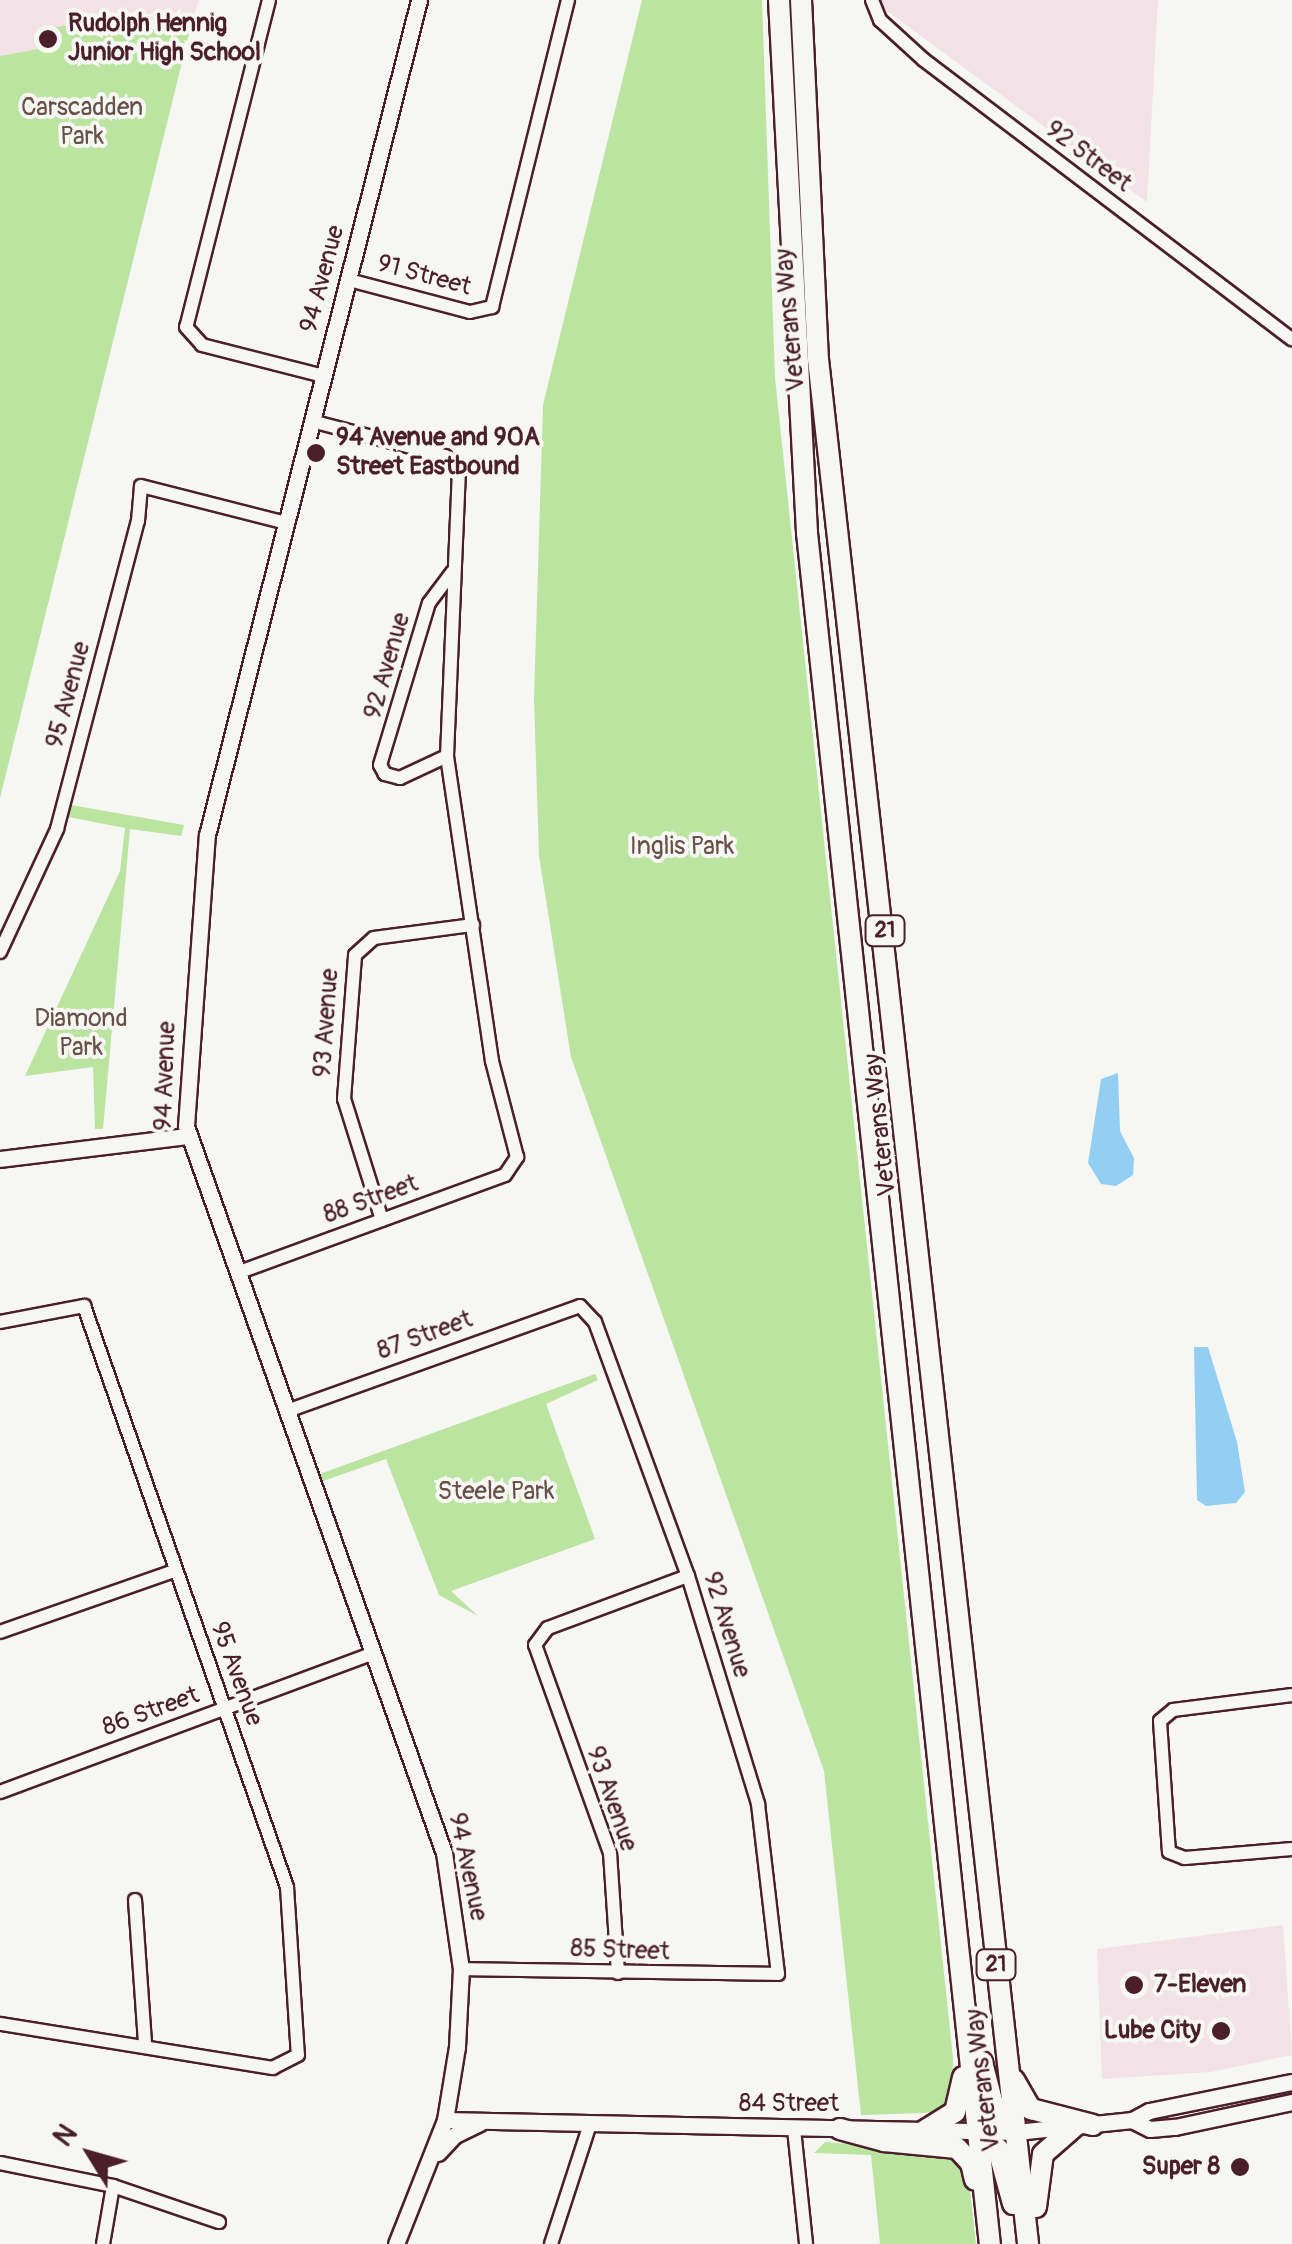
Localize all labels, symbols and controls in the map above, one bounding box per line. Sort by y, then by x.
place label: Rudolph Hennig Junior High School [68,10,261,69]
marker: Rudolph Hennig Junior High School [37,28,59,50]
park label: Carscadden Park [21,94,143,153]
street label: 92 Street [1039,115,1137,199]
street label: 94 Avenue [294,222,352,336]
street label: Veterans Way [770,247,812,393]
street label: 91 Street [374,249,474,303]
place label: 94 Avenue and 90A Street Eastbound [336,424,540,483]
marker: 94 Avenue and 90A Street Eastbound [305,442,327,464]
street label: 92 Avenue [359,609,417,723]
street label: 95 Avenue [40,639,98,751]
park label: Inglis Park [630,832,734,862]
road number: 21 [862,914,908,948]
street label: 93 Avenue [308,968,346,1078]
park label: Diamond Park [34,1005,128,1064]
street label: 94 Avenue [149,1021,183,1131]
street label: Veterans Way [859,1052,903,1198]
street label: 88 Street [320,1169,422,1231]
street label: 87 Street [373,1305,477,1367]
park label: Steele Park [438,1477,554,1507]
street label: 92 Avenue [696,1568,756,1682]
street label: 95 Avenue [203,1618,269,1730]
street label: 86 Street [99,1681,203,1743]
street label: 93 Avenue [579,1743,643,1855]
street label: 94 Avenue [441,1810,493,1924]
street label: 85 Street [570,1934,670,1968]
road number: 21 [974,1948,1018,1982]
place label: 7-Eleven [1154,1970,1246,2000]
marker: 7-Eleven [1123,1974,1145,1996]
street label: Veterans Way [960,2007,1008,2153]
place label: Lube City [1104,2016,1201,2046]
marker: Lube City [1210,2020,1232,2042]
street label: 84 Street [739,2089,839,2119]
north arrow [40,2104,140,2204]
text: N [46,2118,85,2154]
place label: Super 8 [1142,2152,1220,2182]
marker: Super 8 [1229,2156,1251,2178]

